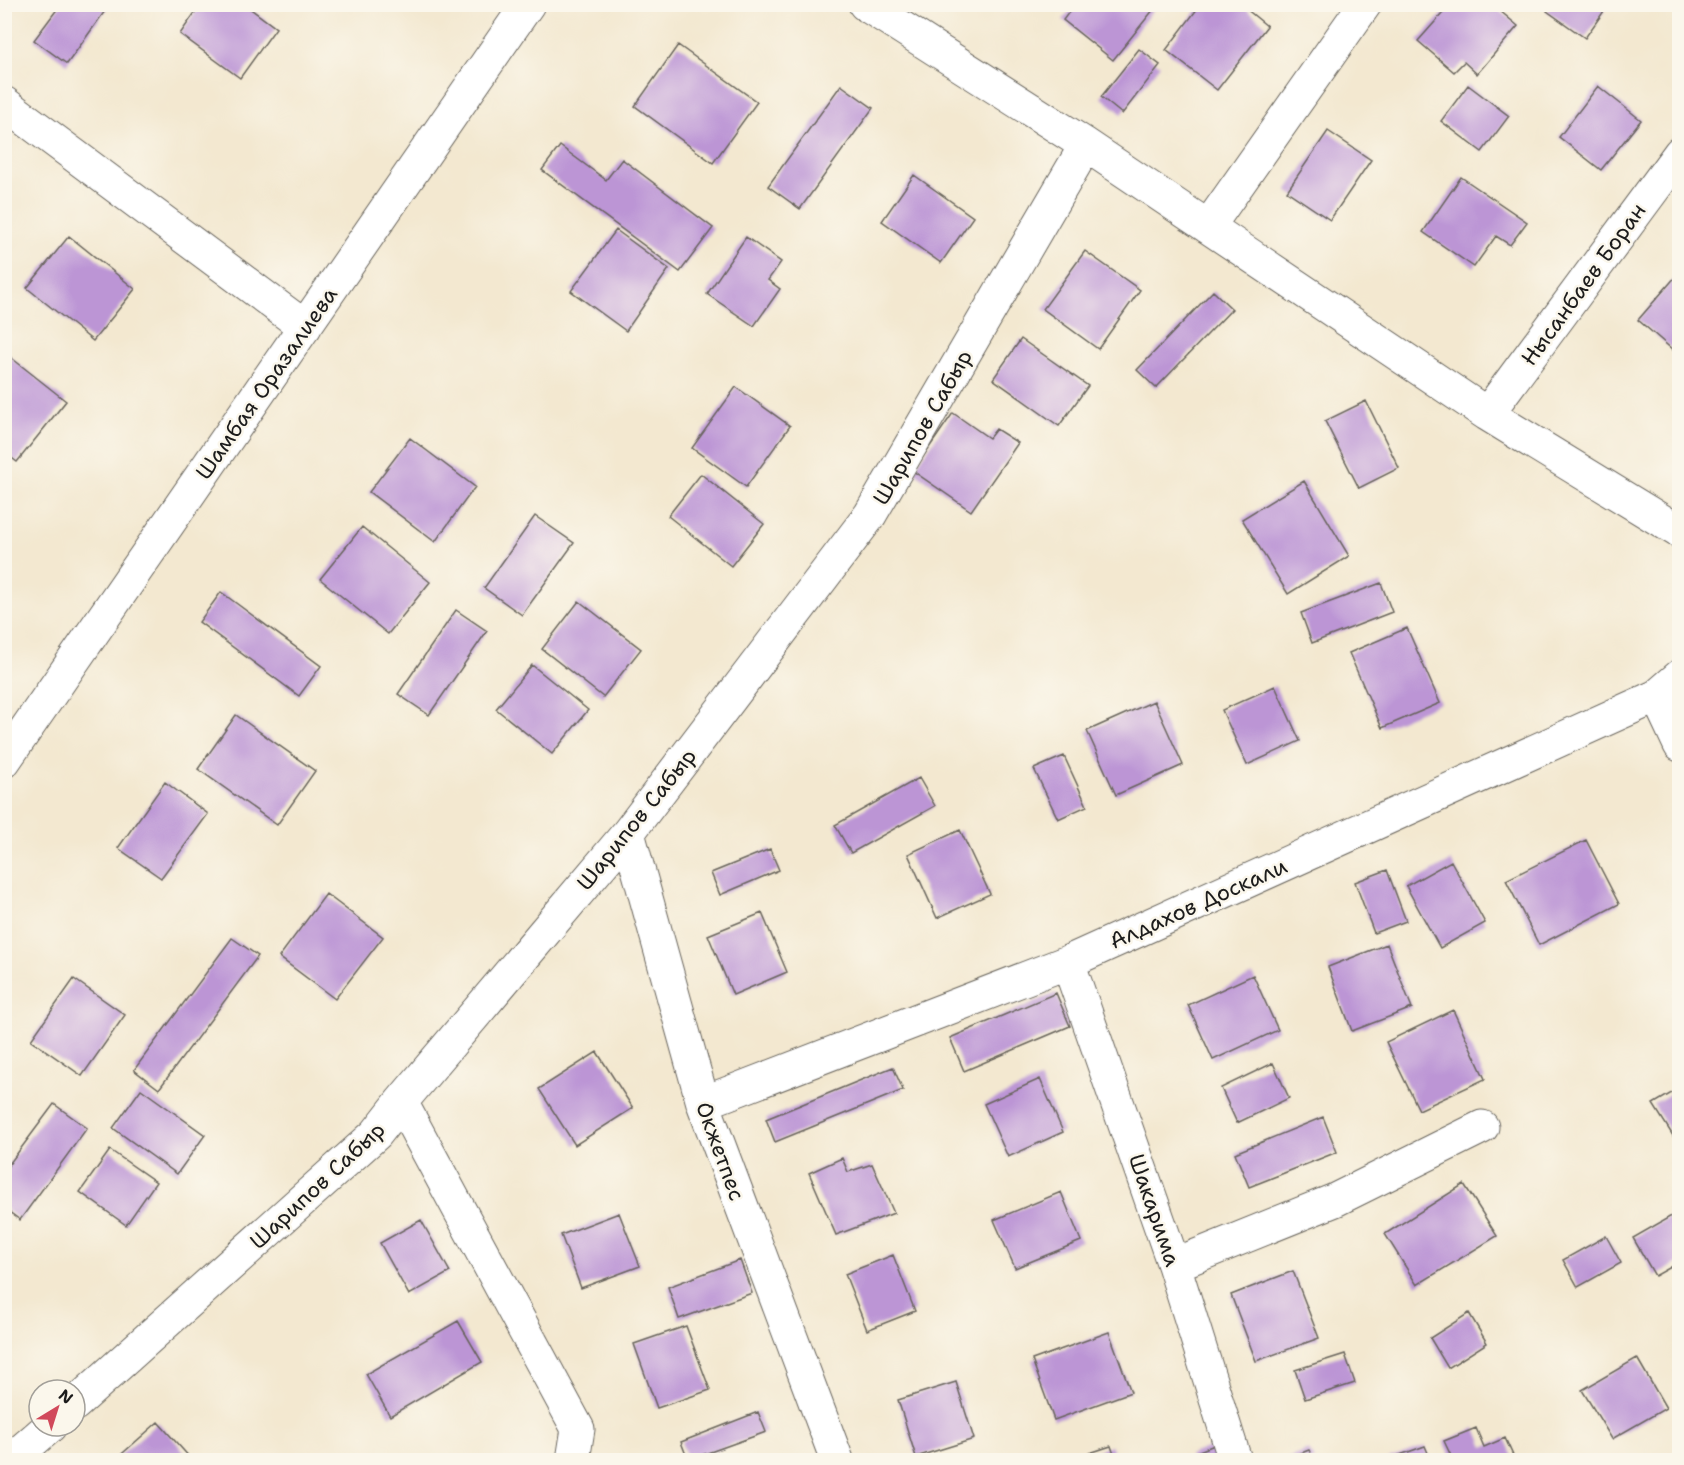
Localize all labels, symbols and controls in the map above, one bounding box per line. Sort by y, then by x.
street label: Нысанбаев Боран [1515,197,1652,371]
street label: Шамбая Оразалиева [189,281,344,485]
street label: Шарипов Сабыр [866,344,979,510]
street label: Шарипов Сабыр [570,742,703,896]
street label: Алдахов Доскали [1105,851,1292,956]
street label: Окжетпес [689,1098,752,1205]
street label: Шарипов Сабыр [244,1115,391,1256]
street label: Шакарима [1122,1150,1187,1271]
north arrow [27,1378,87,1438]
text: N [54,1384,77,1409]

